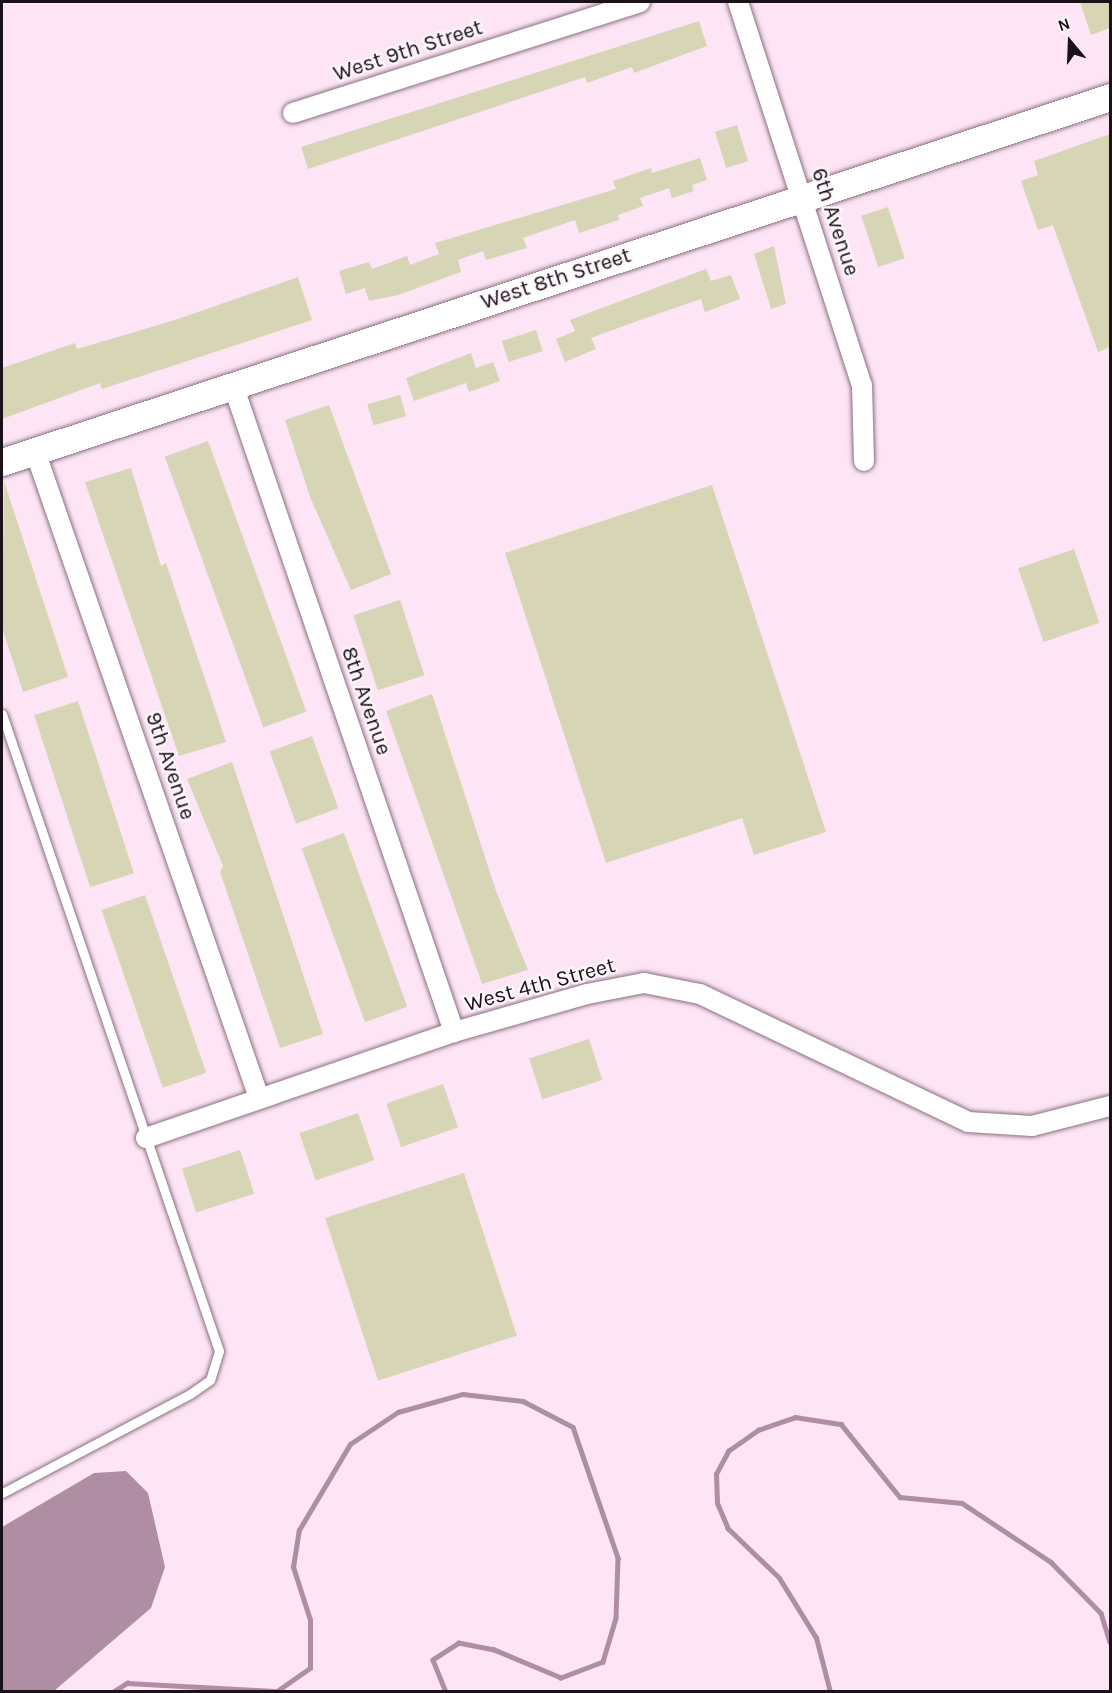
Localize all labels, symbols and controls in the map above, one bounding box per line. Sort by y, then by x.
north arrow [1040,12,1100,72]
street label: West 9th Street [330,14,486,88]
text: N [1055,14,1072,35]
street label: 6th Avenue [805,165,865,279]
street label: West 8th Street [478,242,634,316]
street label: 8th Avenue [335,643,397,759]
street label: 9th Avenue [139,709,201,823]
street label: West 4th Street [462,952,618,1018]

